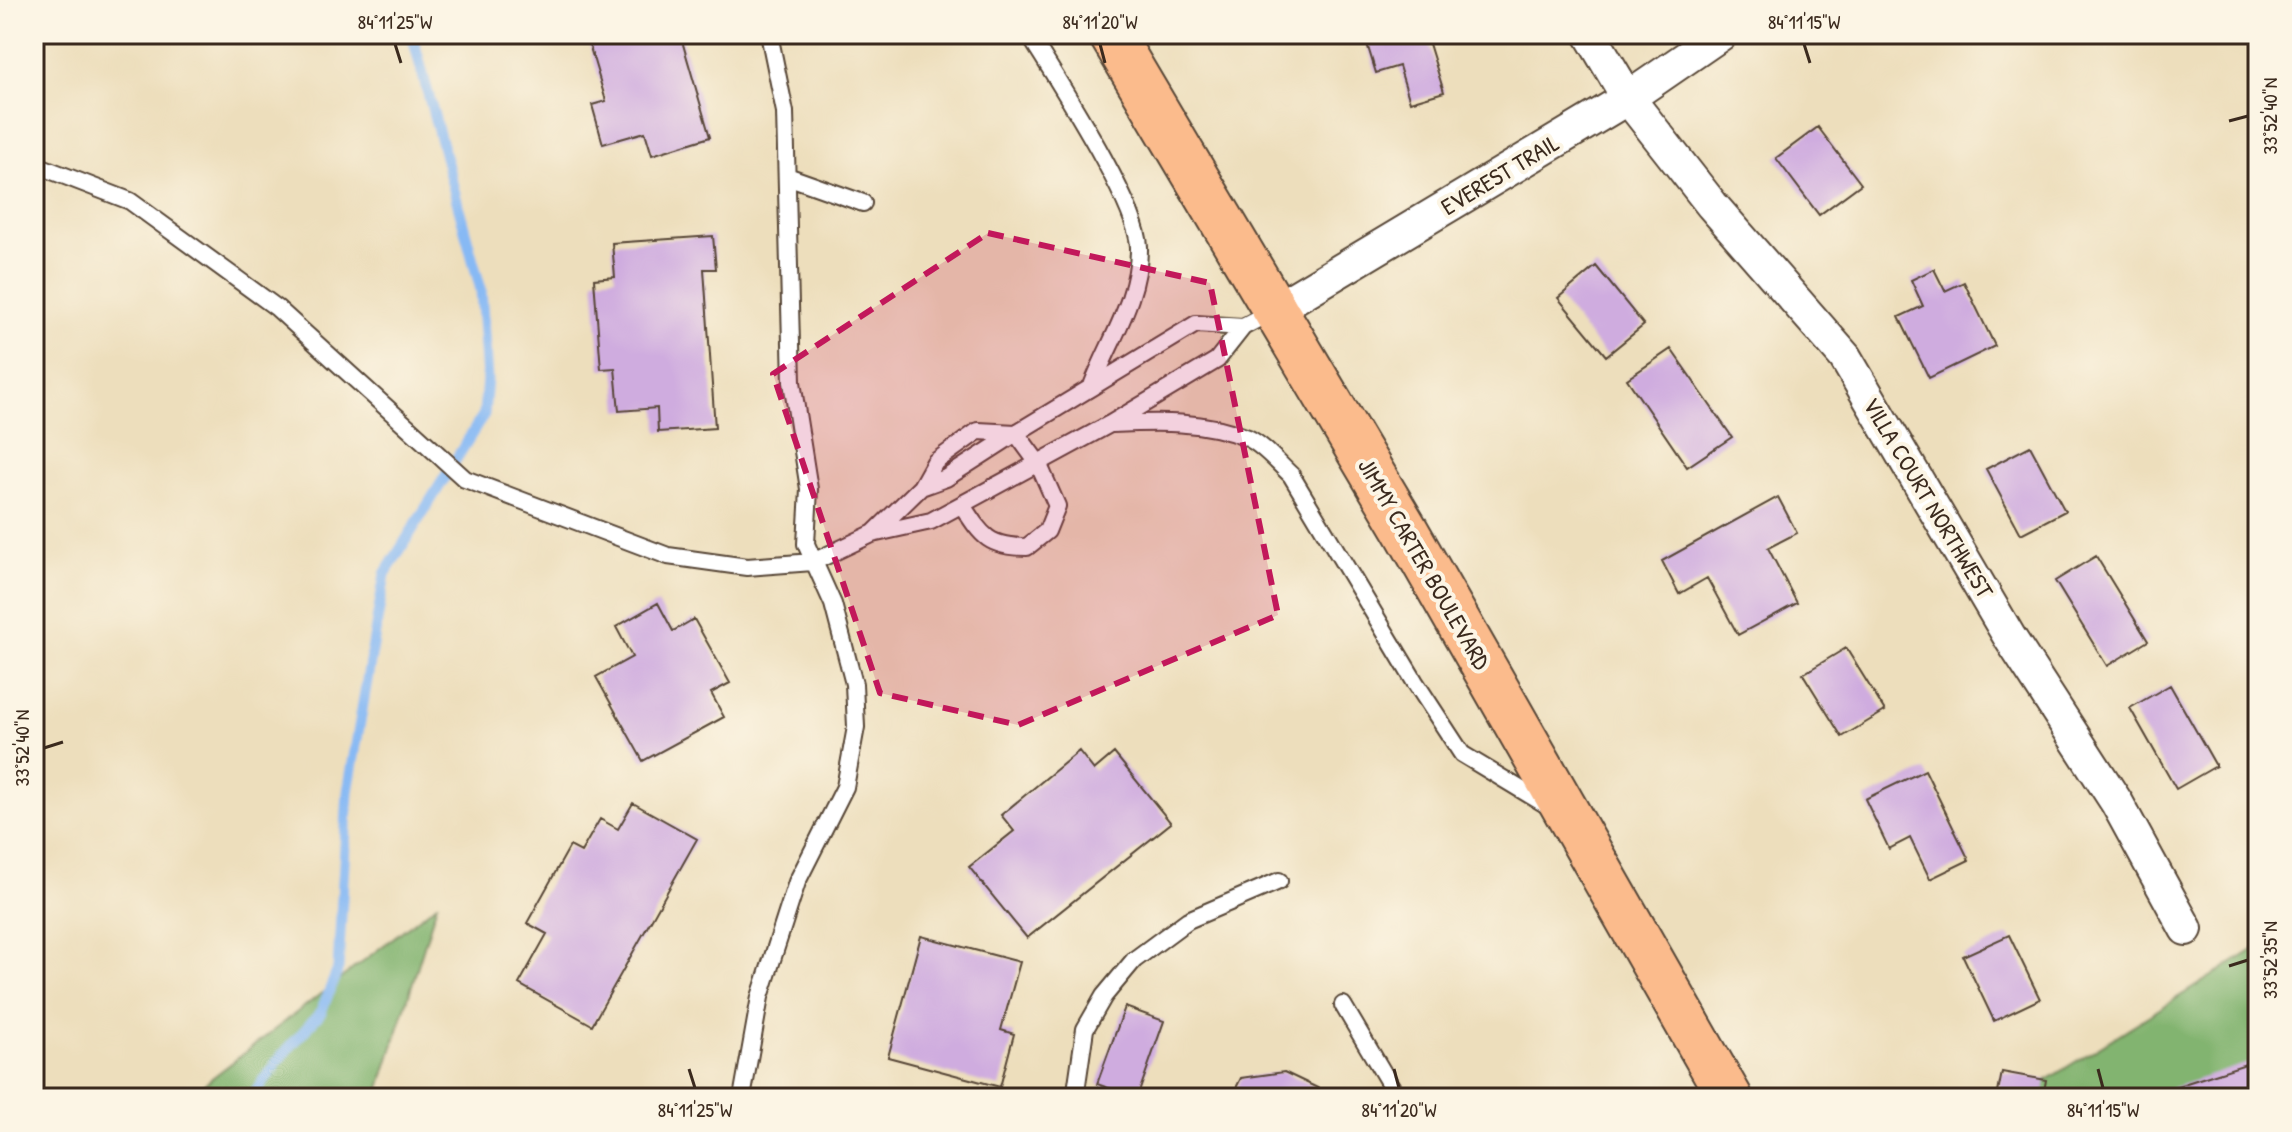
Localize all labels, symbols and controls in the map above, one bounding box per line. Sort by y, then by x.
text: 84°11'25"W [358,8,433,35]
text: 84°11'20"W [1062,8,1138,35]
text: 84°11'15"W [1768,8,1841,35]
text: 33°52'40"N [2256,78,2283,154]
street label: EVEREST TRAIL [1435,126,1565,222]
street label: VILLA COURT NORTHWEST [1856,391,2002,604]
street label: JIMMY CARTER BOULEVARD [1351,452,1499,675]
text: 33°52'40"N [8,710,35,786]
text: 33°52'35"N [2256,921,2283,999]
text: 84°11'25"W [658,1096,733,1123]
text: 84°11'20"W [1361,1096,1437,1123]
text: 84°11'15"W [2067,1096,2140,1123]

